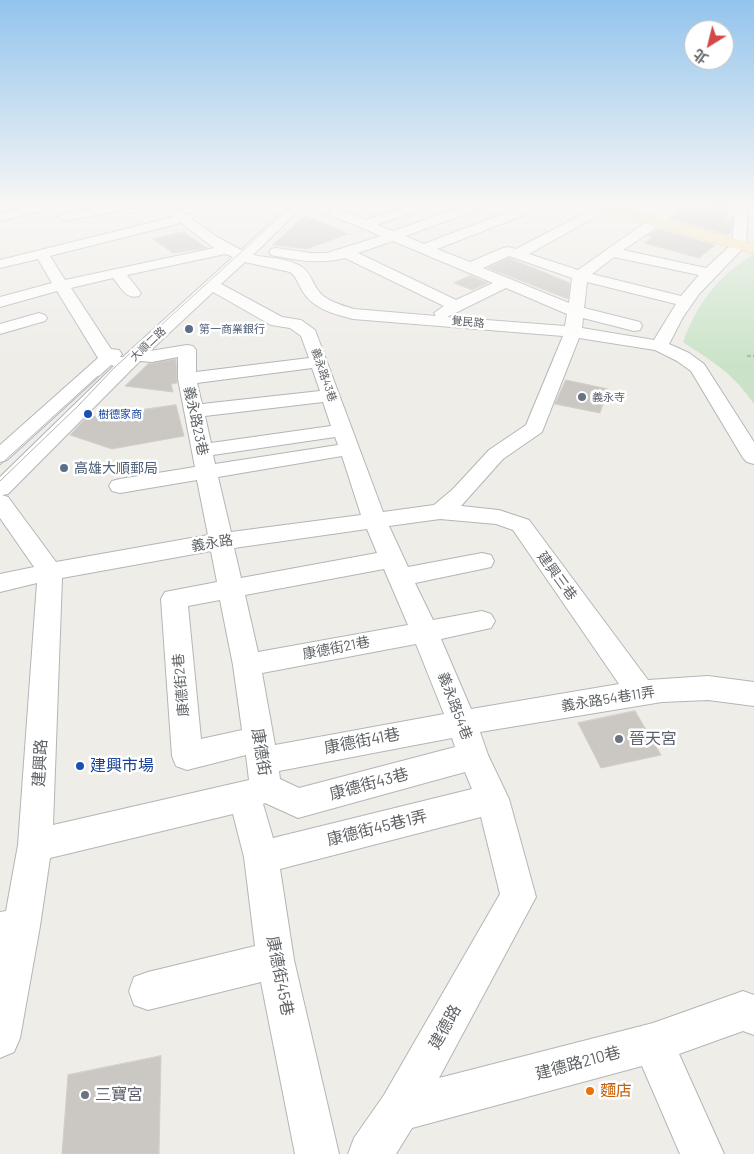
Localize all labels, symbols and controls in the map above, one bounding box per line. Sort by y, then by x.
north arrow [684,20,734,70]
text: 北 [690,46,711,68]
street label: 覺民路 [451,314,485,330]
place label: 第一商業銀行 [199,322,265,336]
marker: 第一商業銀行 [183,323,195,335]
street label: 大順二路 [127,324,169,364]
street label: 義永路43巷 [309,347,339,403]
street label: 義永路23巷 [180,385,212,457]
place label: 義永寺 [592,390,625,404]
marker: 義永寺 [576,391,588,403]
place label: 樹德家商 [98,407,142,421]
marker: 樹德家商 [82,408,94,420]
place label: 高雄大順郵局 [74,460,158,476]
marker: 高雄大順郵局 [58,462,70,474]
street label: 義永路 [190,531,234,555]
street label: 建興三巷 [534,548,580,604]
street label: 康德街21巷 [301,633,371,663]
street label: 康德街2巷 [170,653,192,717]
street label: 義永路54巷 [434,670,476,742]
street label: 義永路54巷11弄 [560,683,656,715]
street label: 康德街41巷 [322,724,402,758]
street label: 康德街 [248,727,274,777]
place label: 晉天宮 [629,729,677,749]
marker: 晉天宮 [613,733,625,745]
street label: 建興路 [29,739,51,787]
place label: 建興市場 [90,756,154,776]
marker: 建興市場 [74,760,86,772]
street label: 康德街43巷 [327,764,411,804]
street label: 康德街45巷1弄 [325,806,429,850]
street label: 康德街45巷 [263,934,297,1018]
street label: 建德路 [425,1001,465,1053]
street label: 建德路210巷 [534,1042,622,1084]
place label: 麵店 [600,1081,632,1101]
place label: 三寶宮 [95,1085,143,1105]
marker: 麵店 [584,1085,596,1097]
marker: 三寶宮 [79,1089,91,1101]

